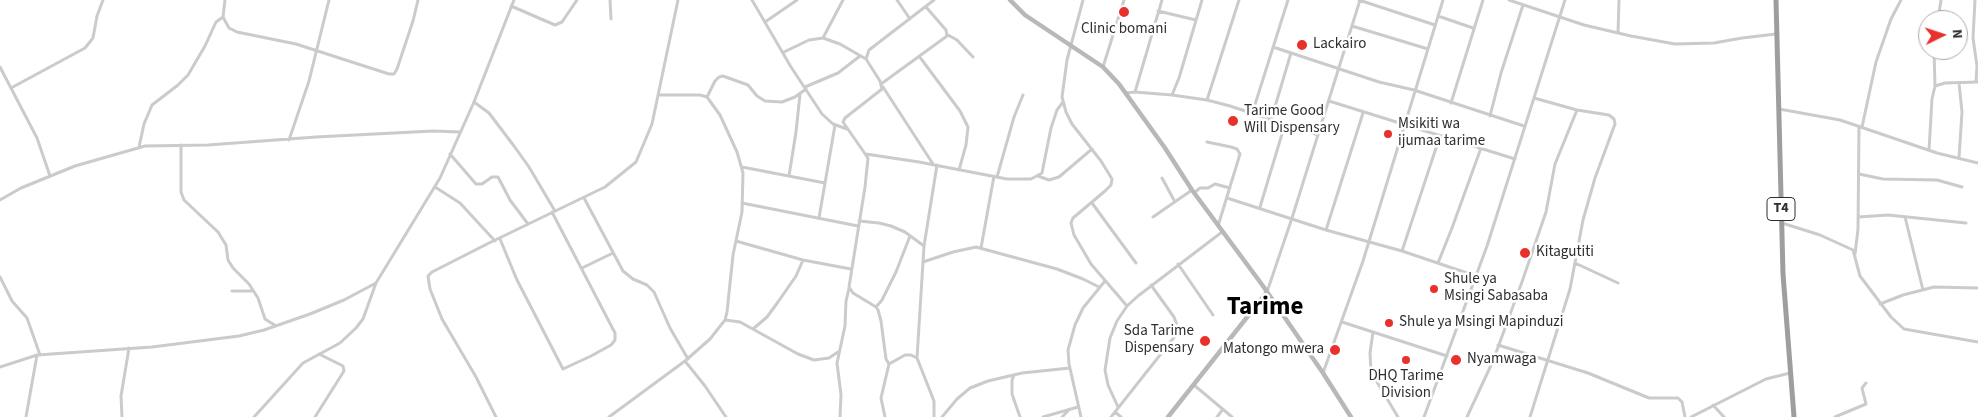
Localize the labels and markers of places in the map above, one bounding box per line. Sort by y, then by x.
marker: Clinic bomani [1117,5,1131,19]
place label: Clinic bomani [1081,21,1167,39]
place label: Lackairo [1313,36,1366,54]
marker: Lackairo [1295,38,1309,52]
place label: Tarime Good Will Dispensary [1244,103,1340,138]
marker: Tarime Good Will Dispensary [1226,114,1240,128]
place label: Msikiti wa ijumaa tarime [1398,116,1485,151]
marker: Msikiti wa ijumaa tarime [1382,128,1394,140]
place label: Kitagutiti [1536,244,1594,262]
marker: Kitagutiti [1518,246,1532,260]
place label: Shule ya Msingi Sabasaba [1444,271,1548,306]
marker: Shule ya Msingi Sabasaba [1428,283,1440,295]
place label: Shule ya Msingi Mapinduzi [1399,314,1563,332]
marker: Shule ya Msingi Mapinduzi [1383,317,1395,329]
place label: Sda Tarime Dispensary [1124,323,1194,358]
marker: Sda Tarime Dispensary [1198,334,1212,348]
place label: Matongo mwera [1223,341,1324,359]
marker: Matongo mwera [1328,343,1342,357]
place label: Nyamwaga [1467,351,1536,369]
marker: Nyamwaga [1449,353,1463,367]
marker: DHQ Tarime Division [1400,354,1412,366]
place label: DHQ Tarime Division [1368,368,1444,403]

